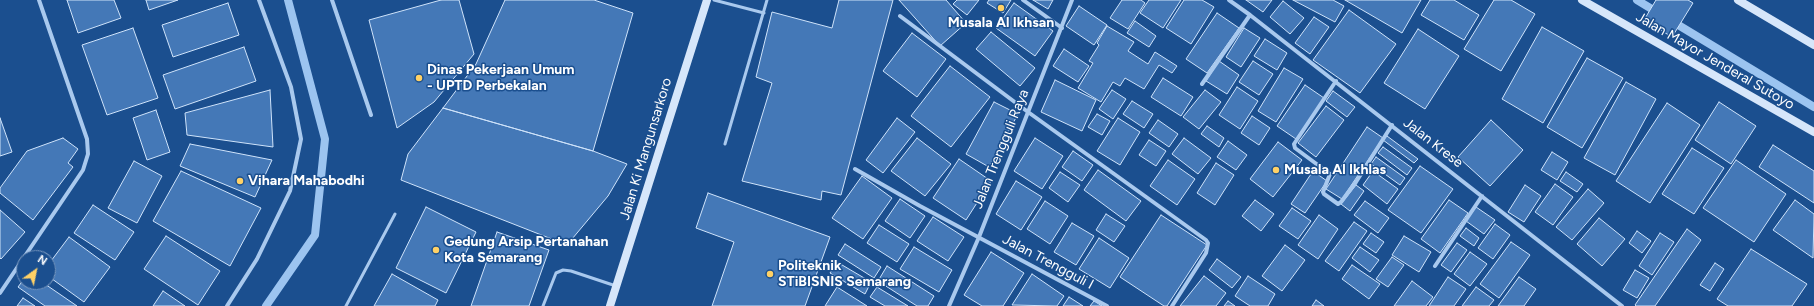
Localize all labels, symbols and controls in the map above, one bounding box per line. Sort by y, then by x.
marker: Musala Al Ikhsan [996,3,1006,13]
street label: Jalan Mayor Jenderal Sutoyo [1633,9,1797,113]
place label: Musala Al Ikhsan [948,15,1054,31]
place label: Dinas Pekerjaan Umum - UPTD Perbekalan [427,62,575,94]
marker: Dinas Pekerjaan Umum - UPTD Perbekalan [414,73,424,83]
street label: Jalan Ki Mangunsarkoro [616,76,676,222]
street label: Jalan Trengguli Raya [969,87,1033,211]
street label: Jalan Krese [1400,115,1466,171]
place label: Musala Al Ikhlas [1284,162,1386,178]
marker: Musala Al Ikhlas [1271,165,1281,175]
place label: Vihara Mahabodhi [248,173,365,189]
marker: Vihara Mahabodhi [235,176,245,186]
street label: Jalan Trengguli I [999,231,1097,293]
place label: Gedung Arsip Pertanahan Kota Semarang [444,234,609,266]
marker: Gedung Arsip Pertanahan Kota Semarang [431,245,441,255]
north arrow [16,250,56,290]
text: N [35,253,49,268]
place label: Politeknik STiBISNIS Semarang [778,258,911,290]
marker: Politeknik STiBISNIS Semarang [765,269,775,279]

